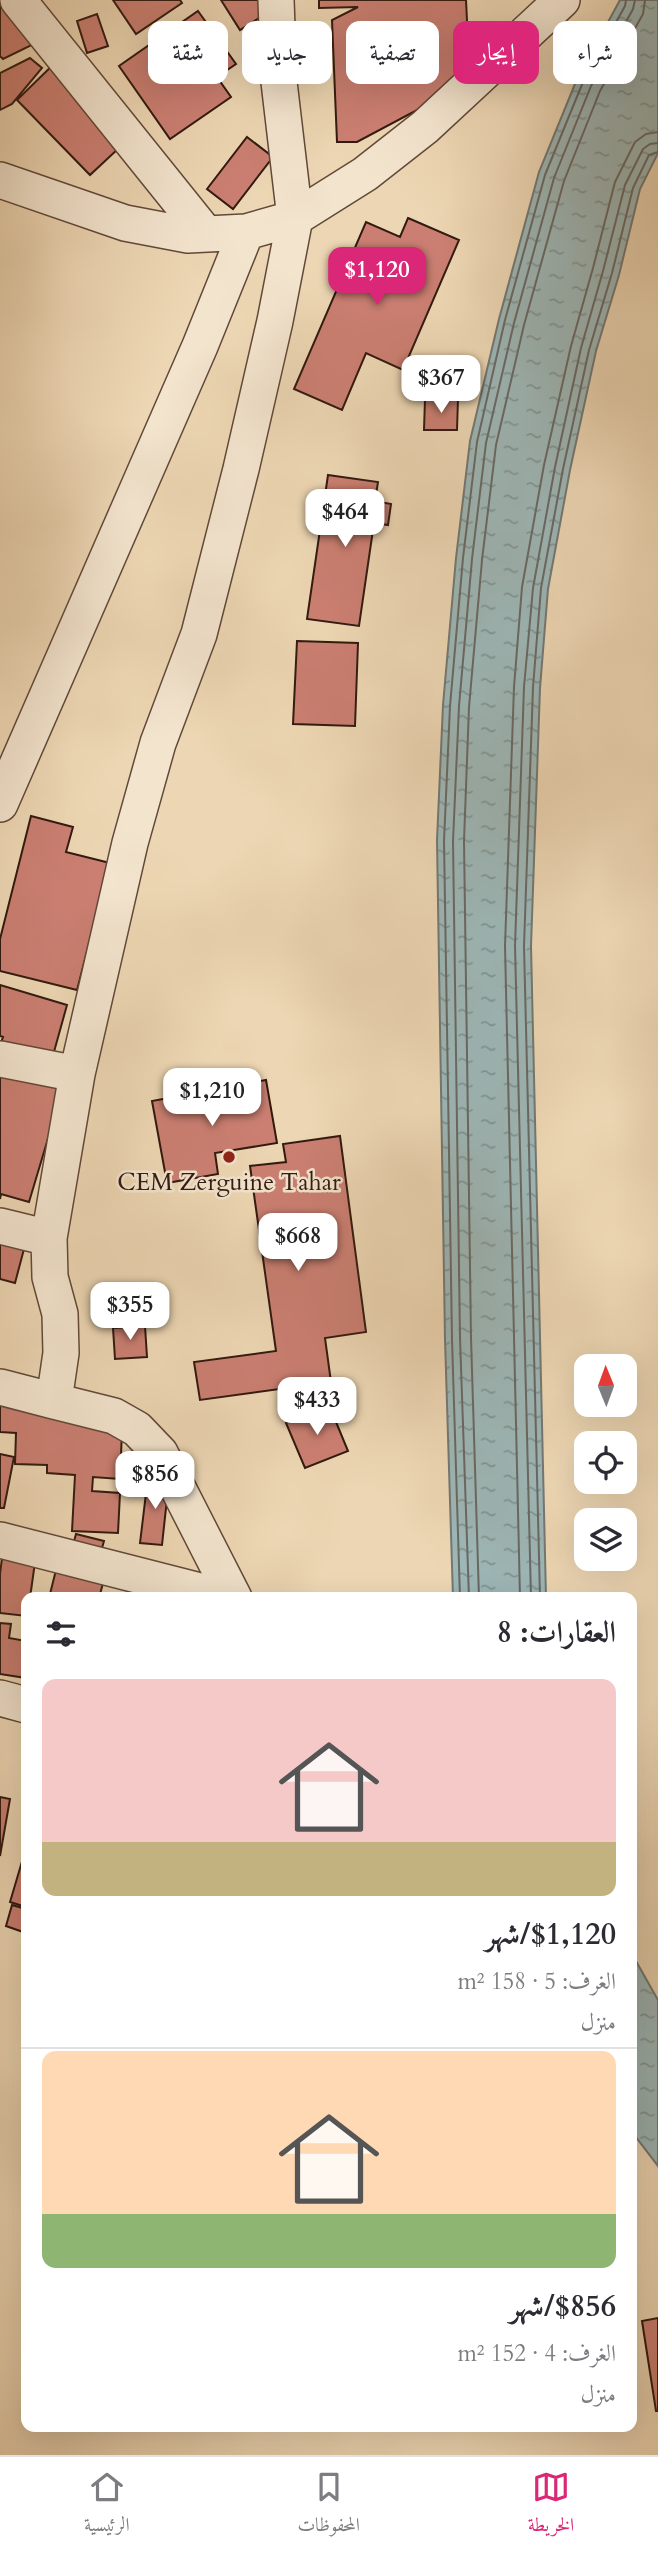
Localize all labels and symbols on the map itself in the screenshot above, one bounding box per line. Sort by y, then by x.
pin: $1,120 [320,247,434,307]
pin: $367 [400,356,482,415]
pin: $464 [304,490,386,549]
pin: $1,210 [155,1068,269,1128]
marker: CEM Zerguine Tahar [221,1149,237,1165]
place label: CEM Zerguine Tahar [117,1166,341,1199]
pin: $668 [257,1214,339,1273]
pin: $355 [89,1282,171,1342]
north arrow [574,1354,637,1418]
pin: $433 [276,1378,358,1437]
pin: $856 [114,1452,196,1511]

